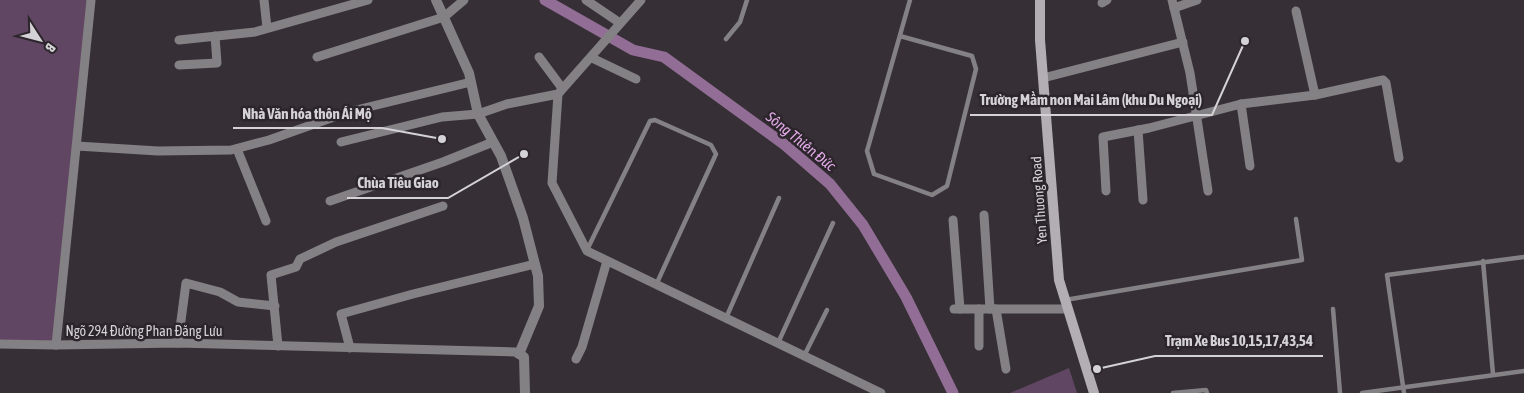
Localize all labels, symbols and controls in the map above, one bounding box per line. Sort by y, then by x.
north arrow [15,15,65,65]
text: B [42,40,59,55]
callout: Trường Mầm non Mai Lâm (khu Du Ngoại) [970,85,1212,115]
text: Trường Mầm non Mai Lâm (khu Du Ngoại) [980,91,1202,108]
callout: Nhà Văn hóa thôn Ái Mộ [233,98,382,128]
text: Nhà Văn hóa thôn Ái Mộ [242,105,372,122]
water label: Sông Thiên Đức [762,107,839,174]
street label: Yen Thuong Road [1028,156,1050,244]
callout: Chùa Tiêu Giao [347,168,448,198]
text: Chùa Tiêu Giao [357,174,439,191]
street label: Ngõ 294 Đường Phan Đăng Lưu [66,323,222,339]
callout: Trạm Xe Bus 10,15,17,43,54 [1155,326,1323,356]
text: Trạm Xe Bus 10,15,17,43,54 [1165,332,1313,349]

